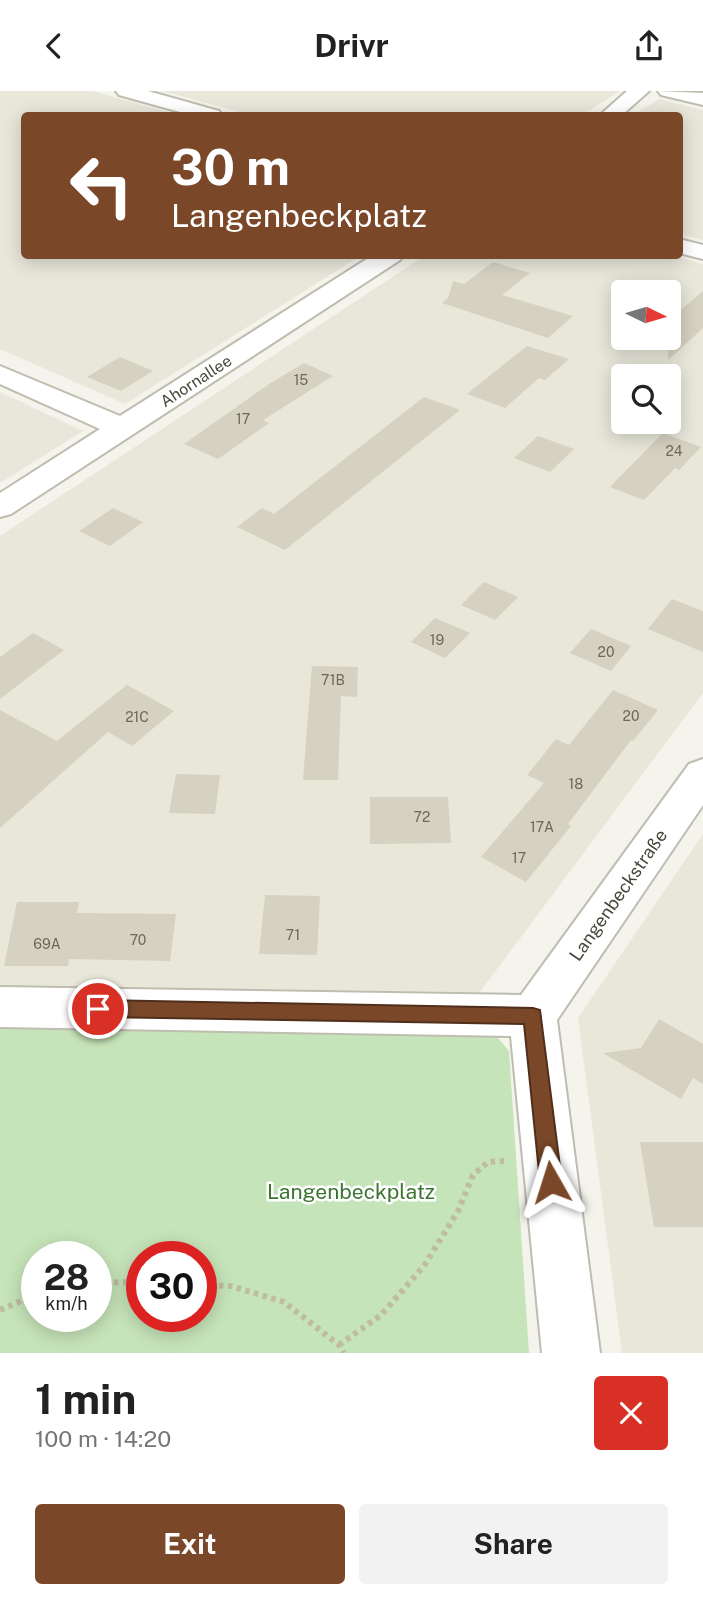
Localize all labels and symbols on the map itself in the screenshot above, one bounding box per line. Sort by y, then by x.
north arrow [611,280,681,350]
street label: Ahornallee [157,351,235,411]
house number: 15 [294,372,308,388]
house number: 17 [236,411,250,427]
house number: 24 [665,443,683,459]
house number: 19 [430,632,444,648]
house number: 20 [598,644,614,660]
house number: 71B [321,672,345,688]
house number: 20 [623,708,639,724]
house number: 21C [125,709,149,725]
house number: 18 [569,776,583,792]
house number: 72 [414,809,430,825]
house number: 17A [530,819,554,835]
street label: Langenbeckstraße [565,825,671,965]
house number: 17 [512,850,526,866]
house number: 71 [286,927,300,943]
house number: 70 [130,932,146,948]
house number: 69A [33,936,61,952]
pin [68,979,128,1039]
position arrow [514,1145,588,1219]
park label: Langenbeckplatz [267,1179,435,1204]
speed limit sign: 30 [126,1241,217,1332]

